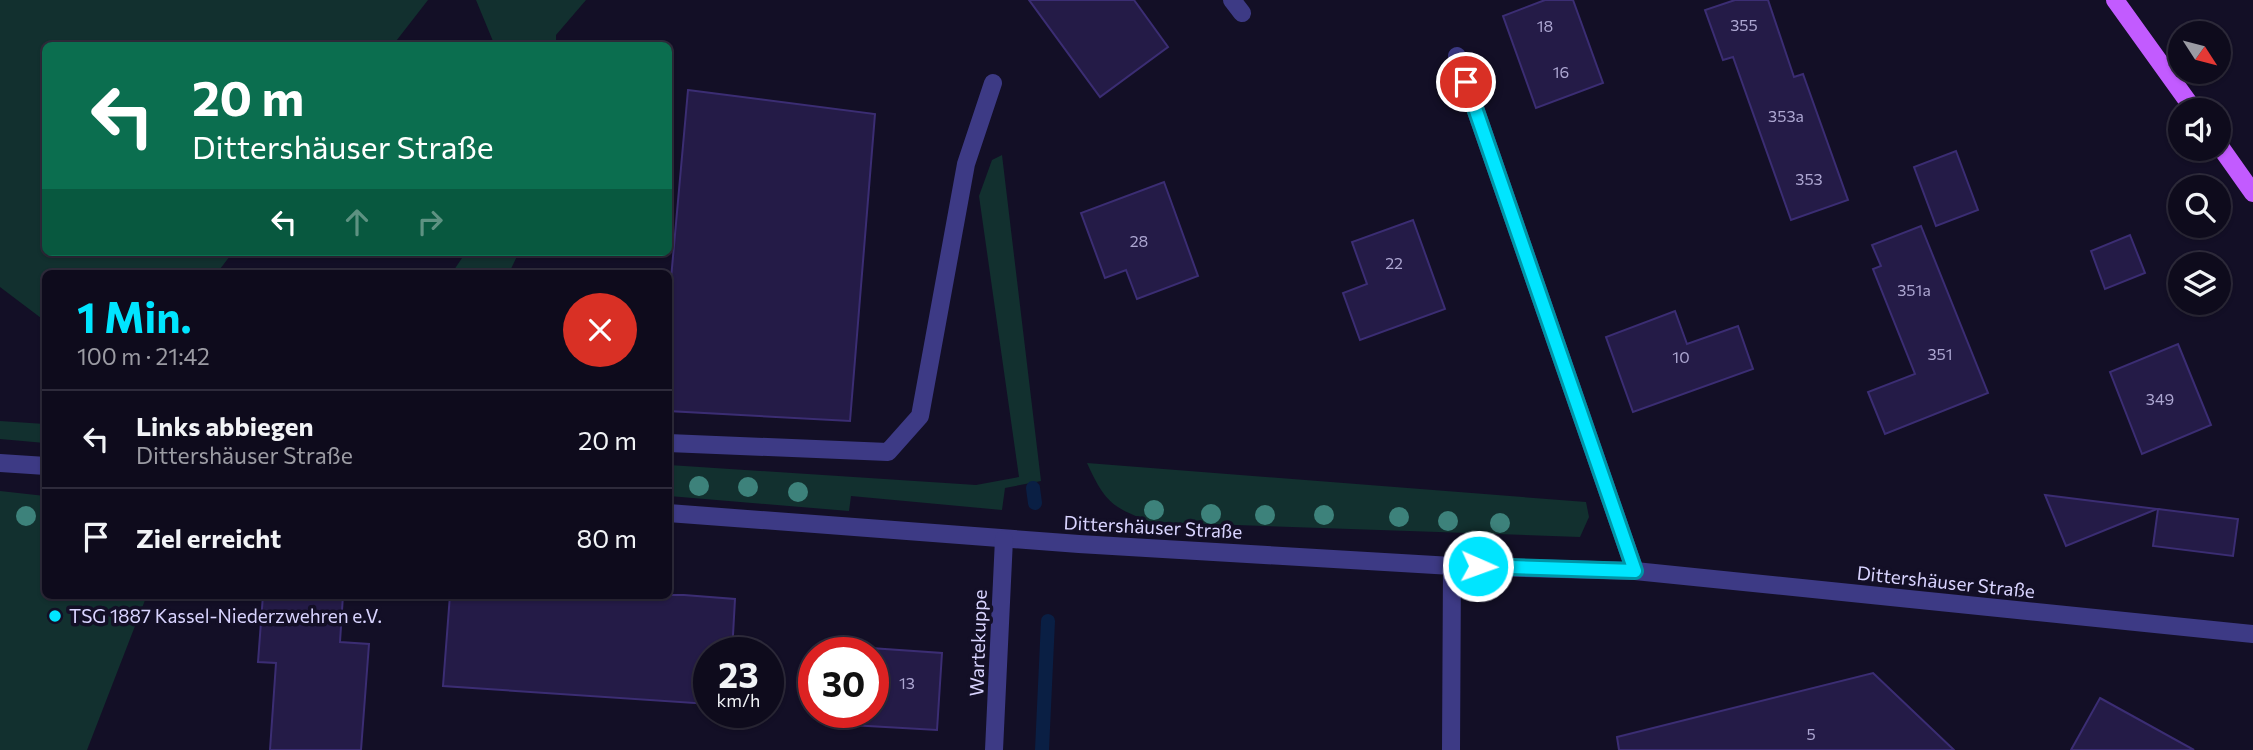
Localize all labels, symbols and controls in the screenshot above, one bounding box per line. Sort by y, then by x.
house number: 355 [1730,15,1758,34]
house number: 18 [1537,16,1553,35]
north arrow [2168,21,2231,84]
map controls [2168,21,2231,315]
pin [1436,52,1496,112]
house number: 16 [1553,62,1569,81]
icon: arrive [1447,63,1485,101]
text: 20 m [192,66,304,126]
icon: left [77,70,168,161]
button: sound [2168,98,2231,161]
house number: 353a [1768,106,1804,125]
text: Dittershäuser Straße [192,126,494,166]
house number: 353 [1795,169,1823,188]
button: search [2168,175,2231,238]
icon: left [265,203,303,241]
icon: ahead [338,203,376,241]
icon: right [411,203,449,241]
house number: 28 [1130,231,1148,250]
button: layers [2168,252,2231,315]
house number: 22 [1385,253,1403,272]
house number: 351a [1897,280,1931,299]
text: 1 Min. [77,290,192,342]
button: close [563,293,637,367]
text: 100 m · 21:42 [77,342,210,370]
house number: 351 [1927,344,1953,363]
house number: 10 [1672,347,1690,366]
house number: 349 [2146,389,2174,408]
text: Links abbiegen [136,410,314,441]
icon: left [77,420,115,458]
text: 20 m [578,424,637,455]
text: Dittershäuser Straße [136,441,353,469]
street label: Dittershäuser Straße [1063,510,1243,543]
icon: arrive [77,518,115,556]
text: Ziel erreicht [136,522,281,553]
text: 80 m [577,522,637,553]
position arrow [1441,529,1515,603]
street label: Dittershäuser Straße [1856,561,2036,602]
street label: Wartekuppe [964,589,991,697]
place label: TSG 1887 Kassel-Niederzwehren e.V. [69,604,382,627]
marker: TSG 1887 Kassel-Niederzwehren e.V. [47,608,63,624]
speed limit sign: 30 [798,637,889,728]
text: 23 [718,652,759,695]
house number: 13 [899,673,915,692]
text: km/h [717,689,760,711]
house number: 5 [1806,724,1816,743]

